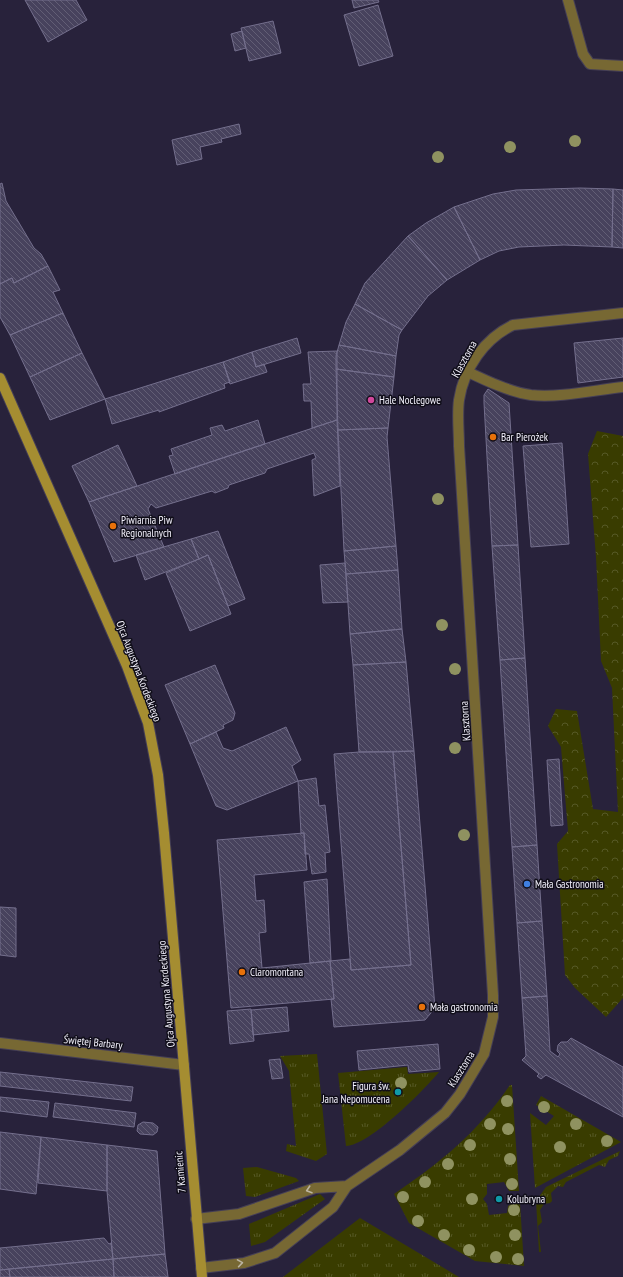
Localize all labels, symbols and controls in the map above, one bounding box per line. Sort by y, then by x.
street label: Klasztorna [448,338,480,380]
place label: Hale Noclegowe [379,393,441,407]
marker: Hale Noclegowe [366,395,376,405]
place label: Bar Pierożek [501,430,549,444]
marker: Bar Pierożek [488,432,498,442]
place label: Piwiarnia Piw Regionalnych [121,513,173,540]
marker: Piwiarnia Piw Regionalnych [108,521,118,531]
street label: Ojca Augustyna Kordeckiego [113,618,165,724]
street label: Klasztorna [457,701,473,741]
place label: Mała Gastronomia [535,877,604,891]
marker: Mała Gastronomia [522,879,532,889]
street label: Ojca Augustyna Kordeckiego [154,940,178,1048]
place label: Claromontana [250,965,303,979]
marker: Claromontana [237,967,247,977]
place label: Mała gastronomia [430,1000,498,1014]
marker: Mała gastronomia [417,1002,427,1012]
street label: Świętej Barbary [63,1032,124,1052]
street label: Klasztorna [444,1048,478,1090]
place label: Figura św. Jana Nepomucena [321,1079,390,1106]
marker: Figura św. Jana Nepomucena [393,1087,403,1097]
street label: 7 Kamienic [171,1151,189,1193]
one-way arrow [305,1185,312,1194]
place label: Kolubryna [507,1192,545,1206]
marker: Kolubryna [494,1194,504,1204]
one-way arrow [237,1259,243,1268]

